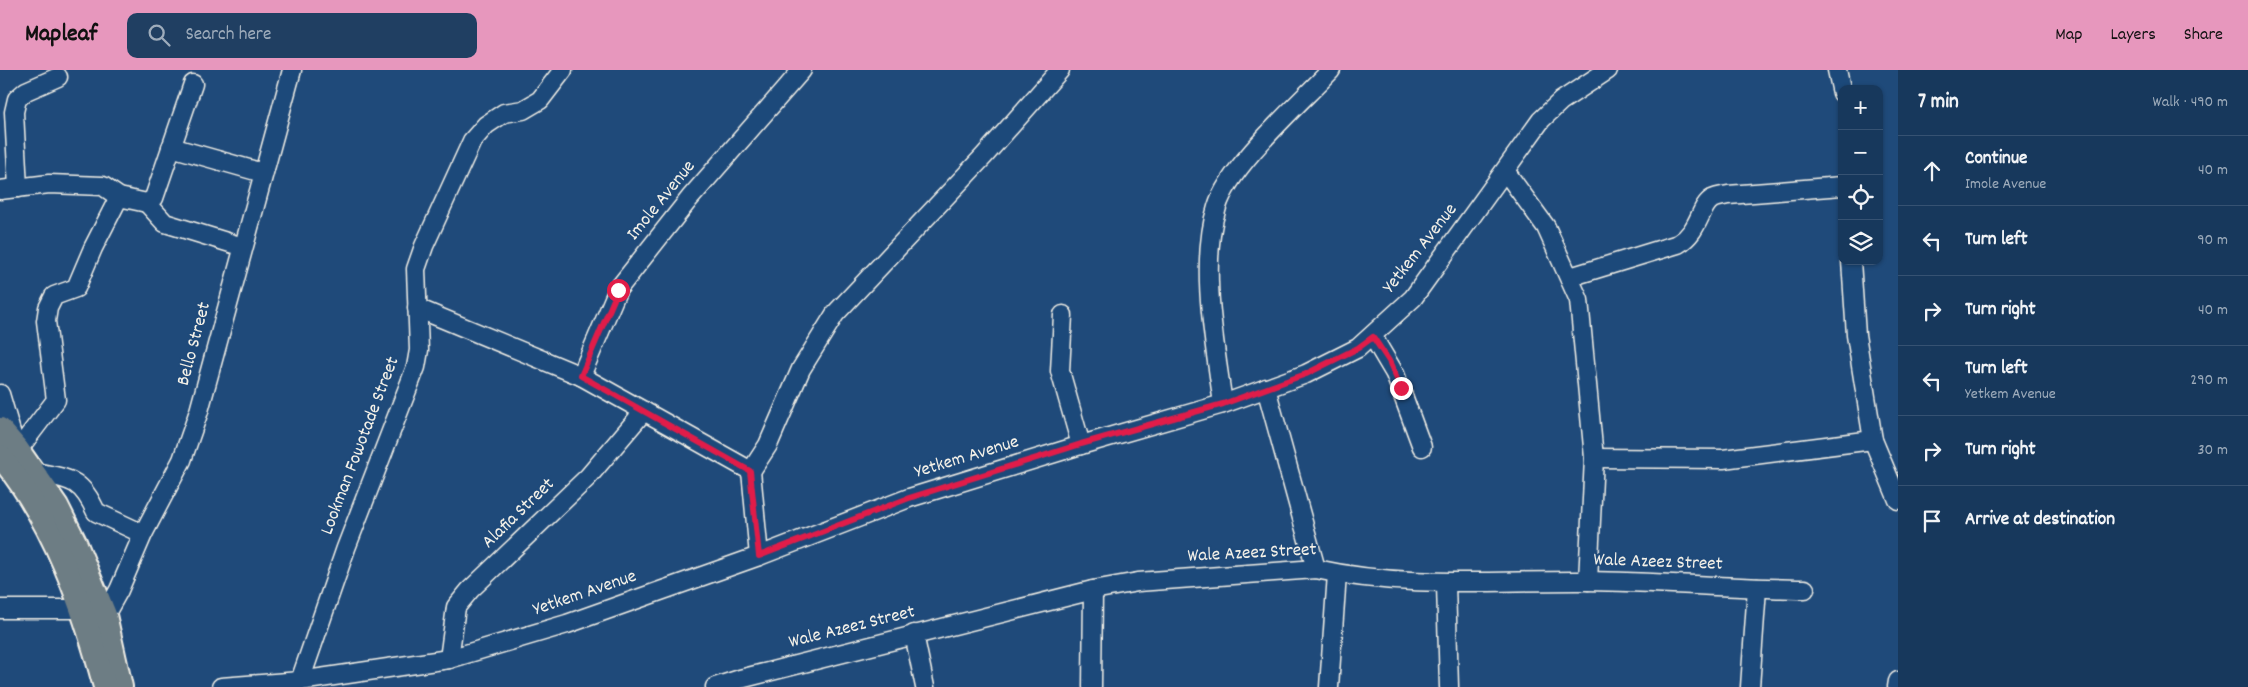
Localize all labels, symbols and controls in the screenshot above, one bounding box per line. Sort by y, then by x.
search box [127,13,477,58]
text: Mapleaf [25,18,97,52]
icon: search [145,21,173,49]
text: Search here [185,22,271,49]
text: Map [2055,23,2082,48]
text: Layers [2110,23,2156,48]
text: Share [2184,23,2223,48]
map controls [1838,85,1883,265]
button: + [1838,85,1883,130]
text: 7 min [1918,88,1959,118]
text: Walk · 490 m [2153,91,2228,114]
button: − [1838,130,1883,175]
text: Continue [1965,146,2027,173]
street label: Imole Avenue [621,155,703,247]
icon: ahead [1918,157,1946,185]
text: 40 m [2198,159,2228,182]
text: Imole Avenue [1965,173,2046,196]
button: locate [1838,175,1883,220]
street label: Yetkem Avenue [1377,198,1465,300]
button: layers [1838,220,1883,265]
icon: left [1918,227,1946,255]
text: Turn left [1965,227,2028,254]
text: 90 m [2197,229,2228,252]
route start [607,279,630,302]
icon: right [1918,297,1946,325]
text: Turn right [1965,297,2036,324]
street label: Bello Street [171,299,219,389]
text: 40 m [2198,299,2228,322]
street label: Lookman Fowotade Street [315,353,407,539]
text: Turn left [1965,356,2028,383]
icon: left [1918,367,1946,395]
text: 290 m [2190,369,2228,392]
route end [1390,377,1413,400]
text: Yetkem Avenue [1965,383,2056,406]
street label: Yetkem Avenue [911,429,1023,487]
icon: right [1918,437,1946,465]
text: Turn right [1965,437,2036,464]
text: 30 m [2198,439,2228,462]
street label: Alafia Street [477,472,561,556]
icon: arrive [1918,507,1946,535]
text: Arrive at destination [1965,507,2115,534]
street label: Wale Azeez Street [1187,537,1317,571]
street label: Wale Azeez Street [1593,547,1723,579]
street label: Yetkem Avenue [530,564,640,624]
street label: Wale Azeez Street [786,599,918,657]

